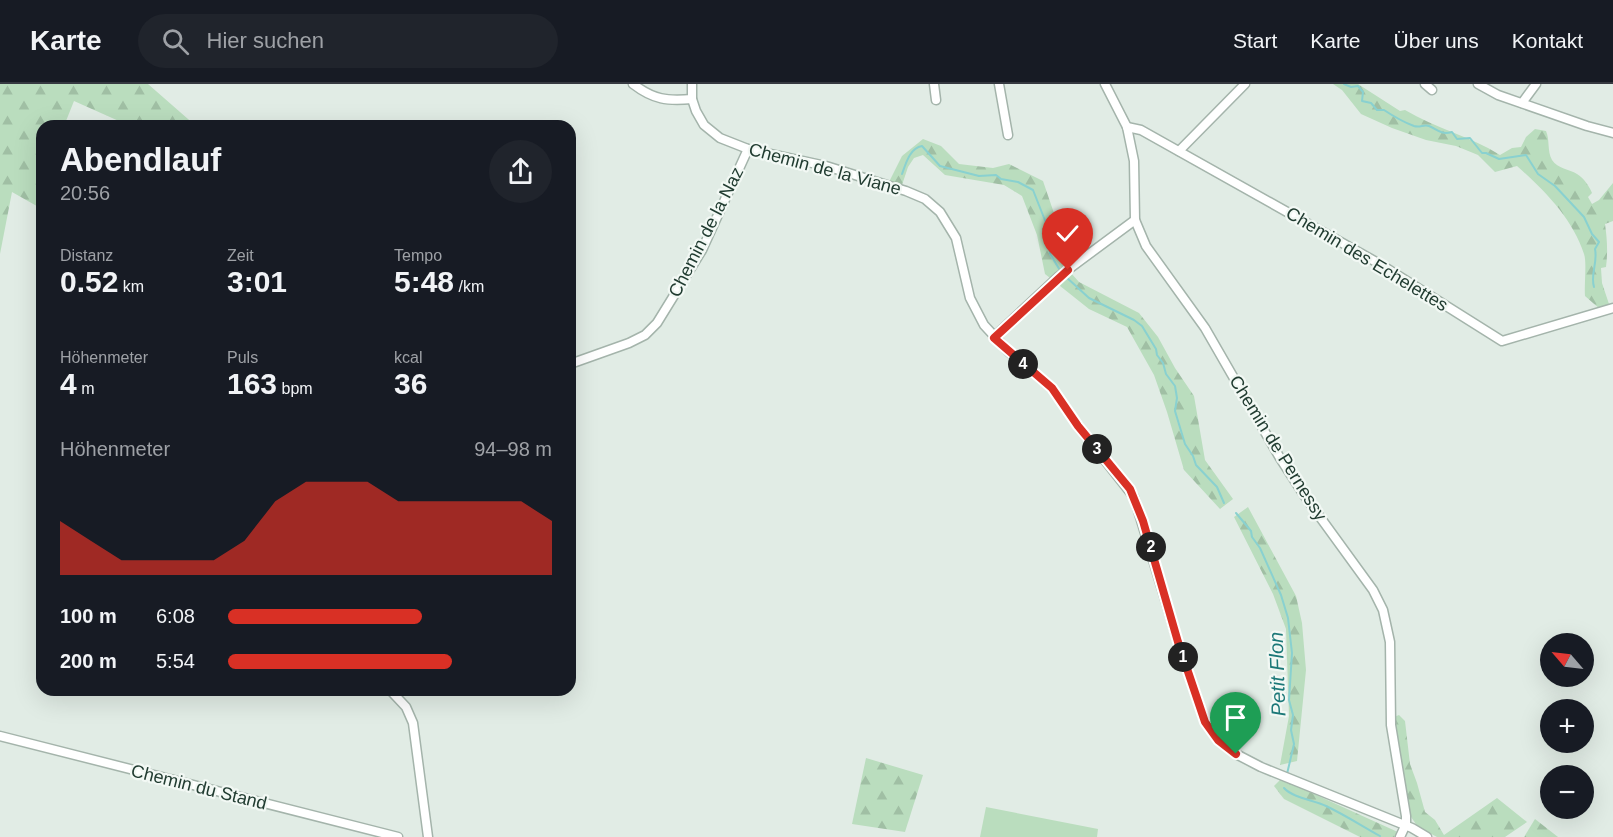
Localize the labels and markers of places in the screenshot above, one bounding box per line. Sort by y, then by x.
pin [1042,208,1093,270]
pin: 4 [1008,349,1038,379]
pin: 3 [1082,434,1112,464]
pin: 2 [1136,532,1166,562]
pin: 1 [1168,642,1198,672]
pin [1210,692,1261,754]

